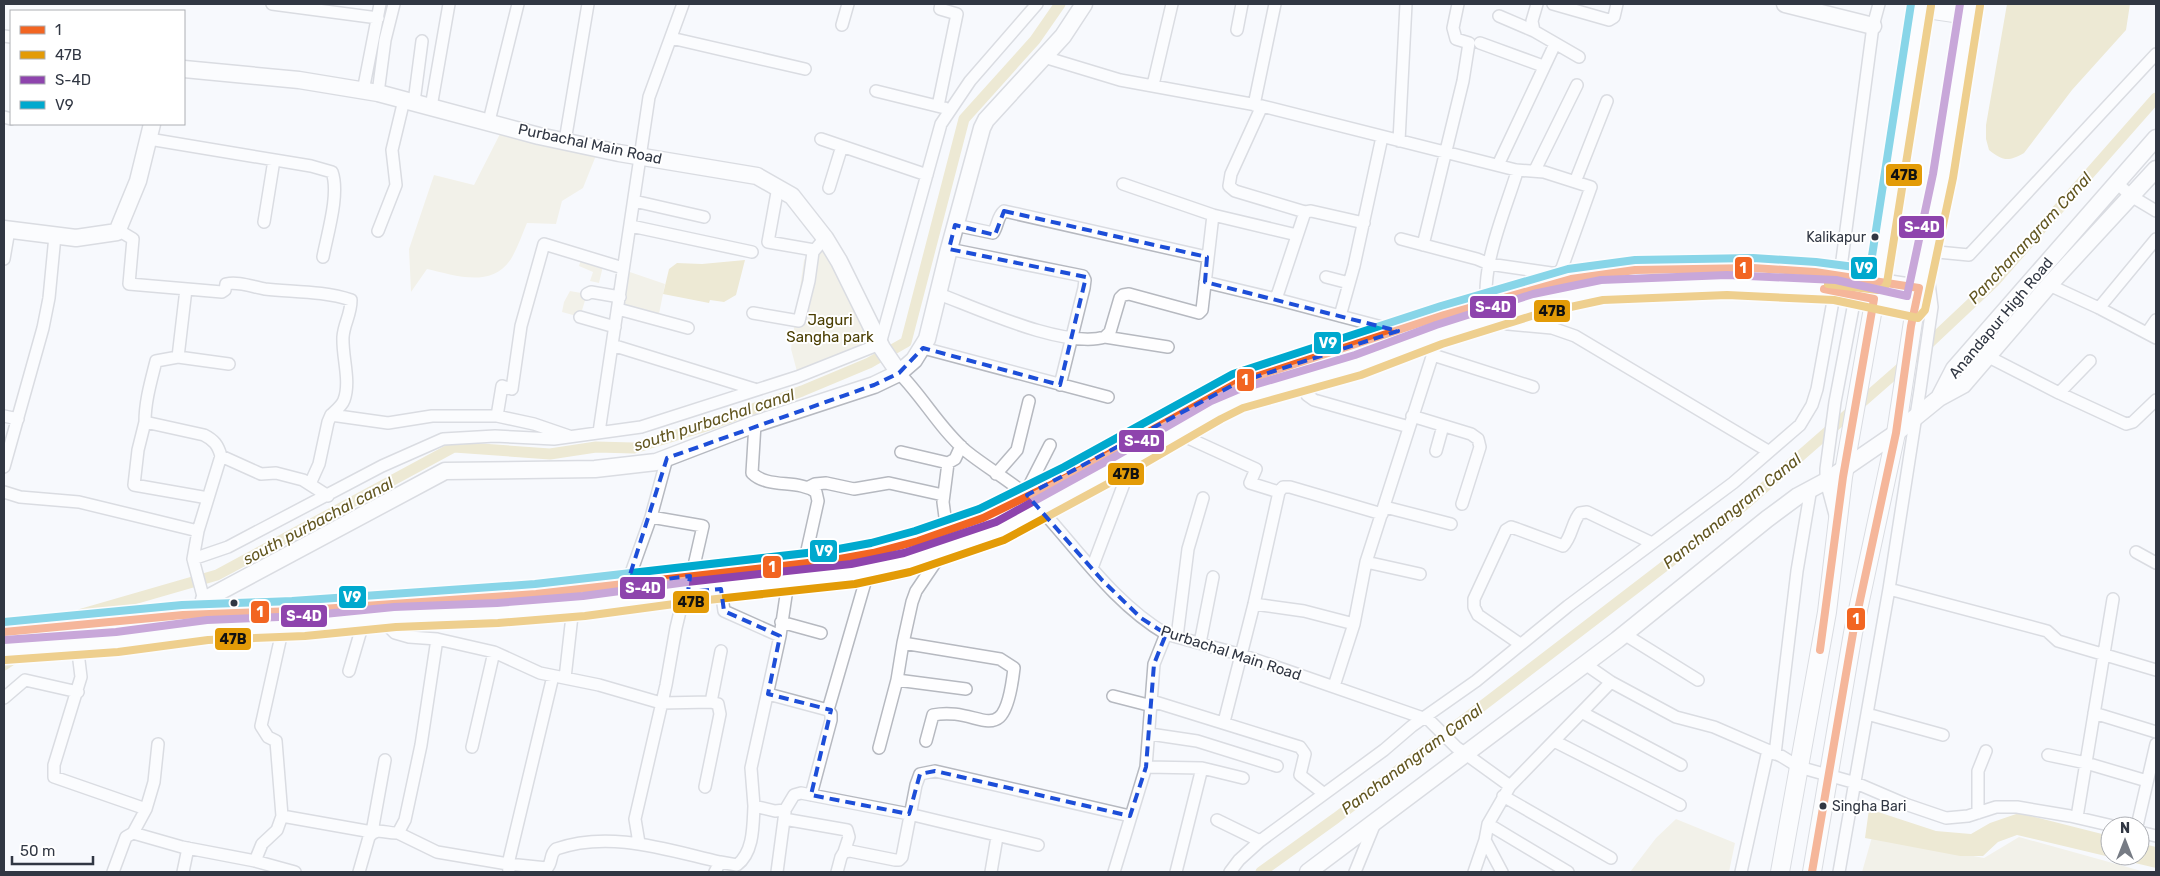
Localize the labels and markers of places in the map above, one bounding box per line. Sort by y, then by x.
place label: Kalikapur [1806,229,1867,246]
marker: Kalikapur [1870,232,1880,242]
unlabelled marker [229,598,239,608]
place label: Singha Bari [1832,798,1906,815]
marker: Singha Bari [1818,801,1828,811]

